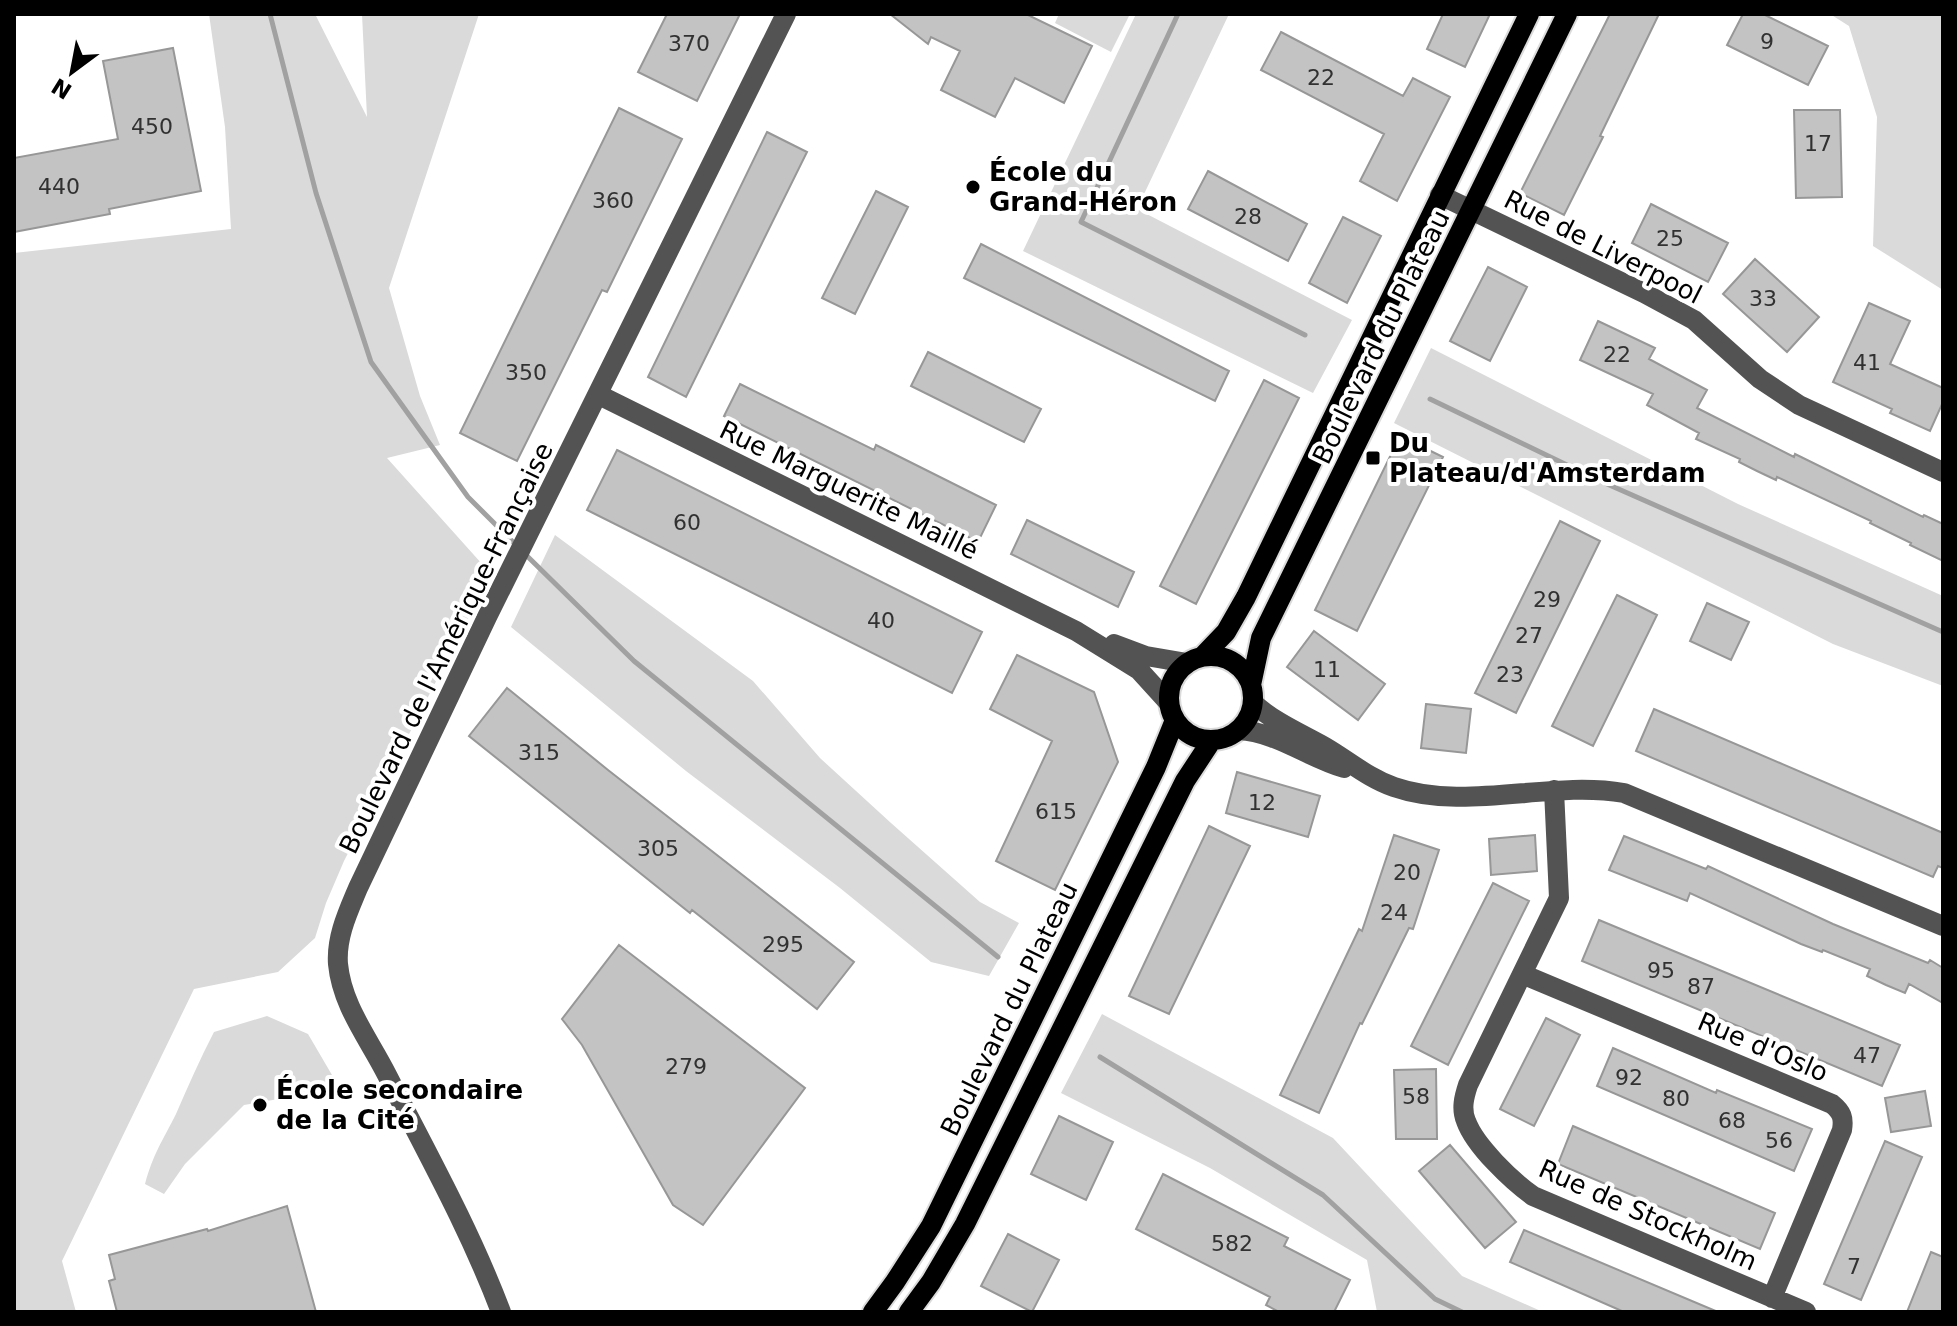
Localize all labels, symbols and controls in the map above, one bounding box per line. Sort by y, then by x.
house number: 9 [1760,29,1774,54]
house number: 370 [668,31,710,56]
north arrow [32,32,112,112]
house number: 22 [1307,65,1335,90]
text: N [47,73,76,104]
house number: 450 [131,114,173,139]
house number: 17 [1804,131,1832,156]
place label: École du Grand-Héron [989,156,1177,217]
house number: 440 [38,174,80,199]
marker: École du Grand-Héron [964,178,982,196]
street label: Rue de Liverpool [1499,184,1707,310]
house number: 360 [592,188,634,213]
house number: 28 [1234,204,1262,229]
street label: Boulevard du Plateau [1306,205,1456,469]
house number: 25 [1656,226,1684,251]
house number: 33 [1749,286,1777,311]
house number: 22 [1603,342,1631,367]
house number: 41 [1853,350,1881,375]
house number: 350 [505,360,547,385]
street label: Rue Marguerite Maillé [715,414,983,566]
place label: Du Plateau/d'Amsterdam [1389,428,1706,488]
street label: Boulevard de l'Amérique-Française [333,438,559,858]
marker: Du Plateau/d'Amsterdam [1364,449,1382,467]
house number: 60 [673,510,701,535]
house number: 29 [1533,587,1561,612]
house number: 40 [867,608,895,633]
house number: 27 [1515,623,1543,648]
house number: 11 [1313,657,1341,682]
house number: 23 [1496,662,1524,687]
house number: 315 [518,740,560,765]
house number: 12 [1248,790,1276,815]
house number: 615 [1035,799,1077,824]
house number: 305 [637,836,679,861]
house number: 20 [1393,860,1421,885]
street label: Boulevard du Plateau [934,877,1084,1141]
house number: 24 [1380,900,1408,925]
house number: 295 [762,932,804,957]
house number: 95 [1647,958,1675,983]
house number: 87 [1687,974,1715,999]
street label: Rue d'Oslo [1693,1006,1833,1088]
house number: 47 [1853,1043,1881,1068]
house number: 279 [665,1054,707,1079]
house number: 92 [1615,1065,1643,1090]
place label: École secondaire de la Cité [276,1074,523,1135]
house number: 58 [1402,1084,1430,1109]
house number: 80 [1662,1086,1690,1111]
marker: École secondaire de la Cité [251,1096,269,1114]
house number: 68 [1718,1108,1746,1133]
house number: 56 [1765,1128,1793,1153]
street label: Rue de Stockholm [1534,1153,1762,1277]
house number: 582 [1211,1231,1253,1256]
house number: 7 [1847,1254,1861,1279]

